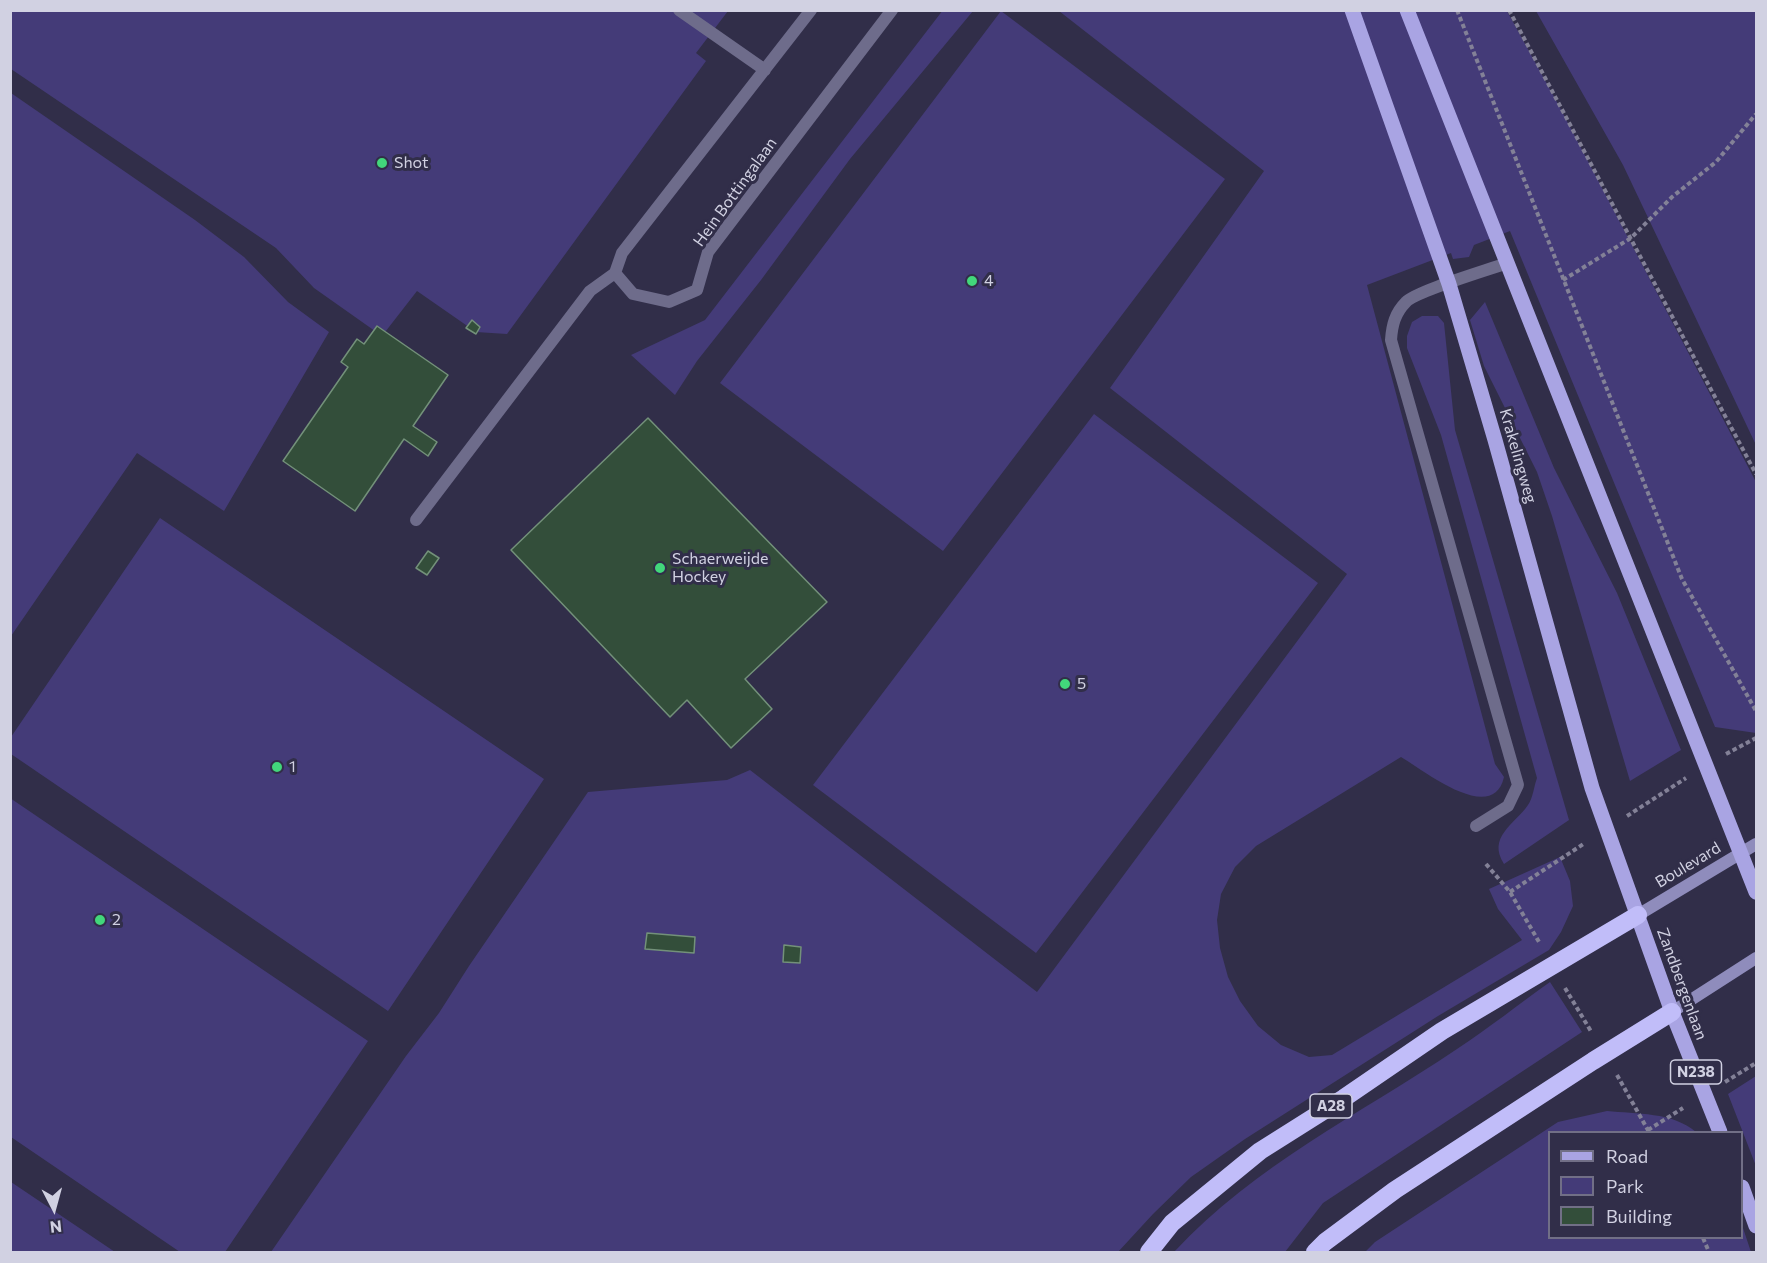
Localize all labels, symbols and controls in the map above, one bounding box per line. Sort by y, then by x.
street label: Hein Bottingalaan [689,134,781,250]
place label: Shot [394,153,429,173]
marker: Shot [375,156,389,170]
place label: 4 [984,271,994,291]
marker: 4 [965,274,979,288]
street label: Krakelingweg [1495,406,1541,506]
place label: Schaerweijde Hockey [672,549,769,587]
marker: Schaerweijde Hockey [653,561,667,575]
place label: 5 [1077,674,1086,694]
marker: 5 [1058,677,1072,691]
place label: 1 [289,757,296,777]
marker: 1 [270,760,284,774]
street label: Boulevard [1652,838,1724,892]
place label: 2 [112,910,121,930]
marker: 2 [93,913,107,927]
street label: Zandbergenlaan [1653,925,1711,1043]
road number: N238 [1670,1060,1722,1084]
road number: A28 [1310,1094,1352,1118]
legend [1548,1131,1743,1239]
text: Road [1606,1145,1648,1167]
text: Park [1606,1175,1644,1197]
north arrow [24,1179,84,1239]
text: Building [1606,1205,1672,1227]
text: N [49,1217,63,1237]

